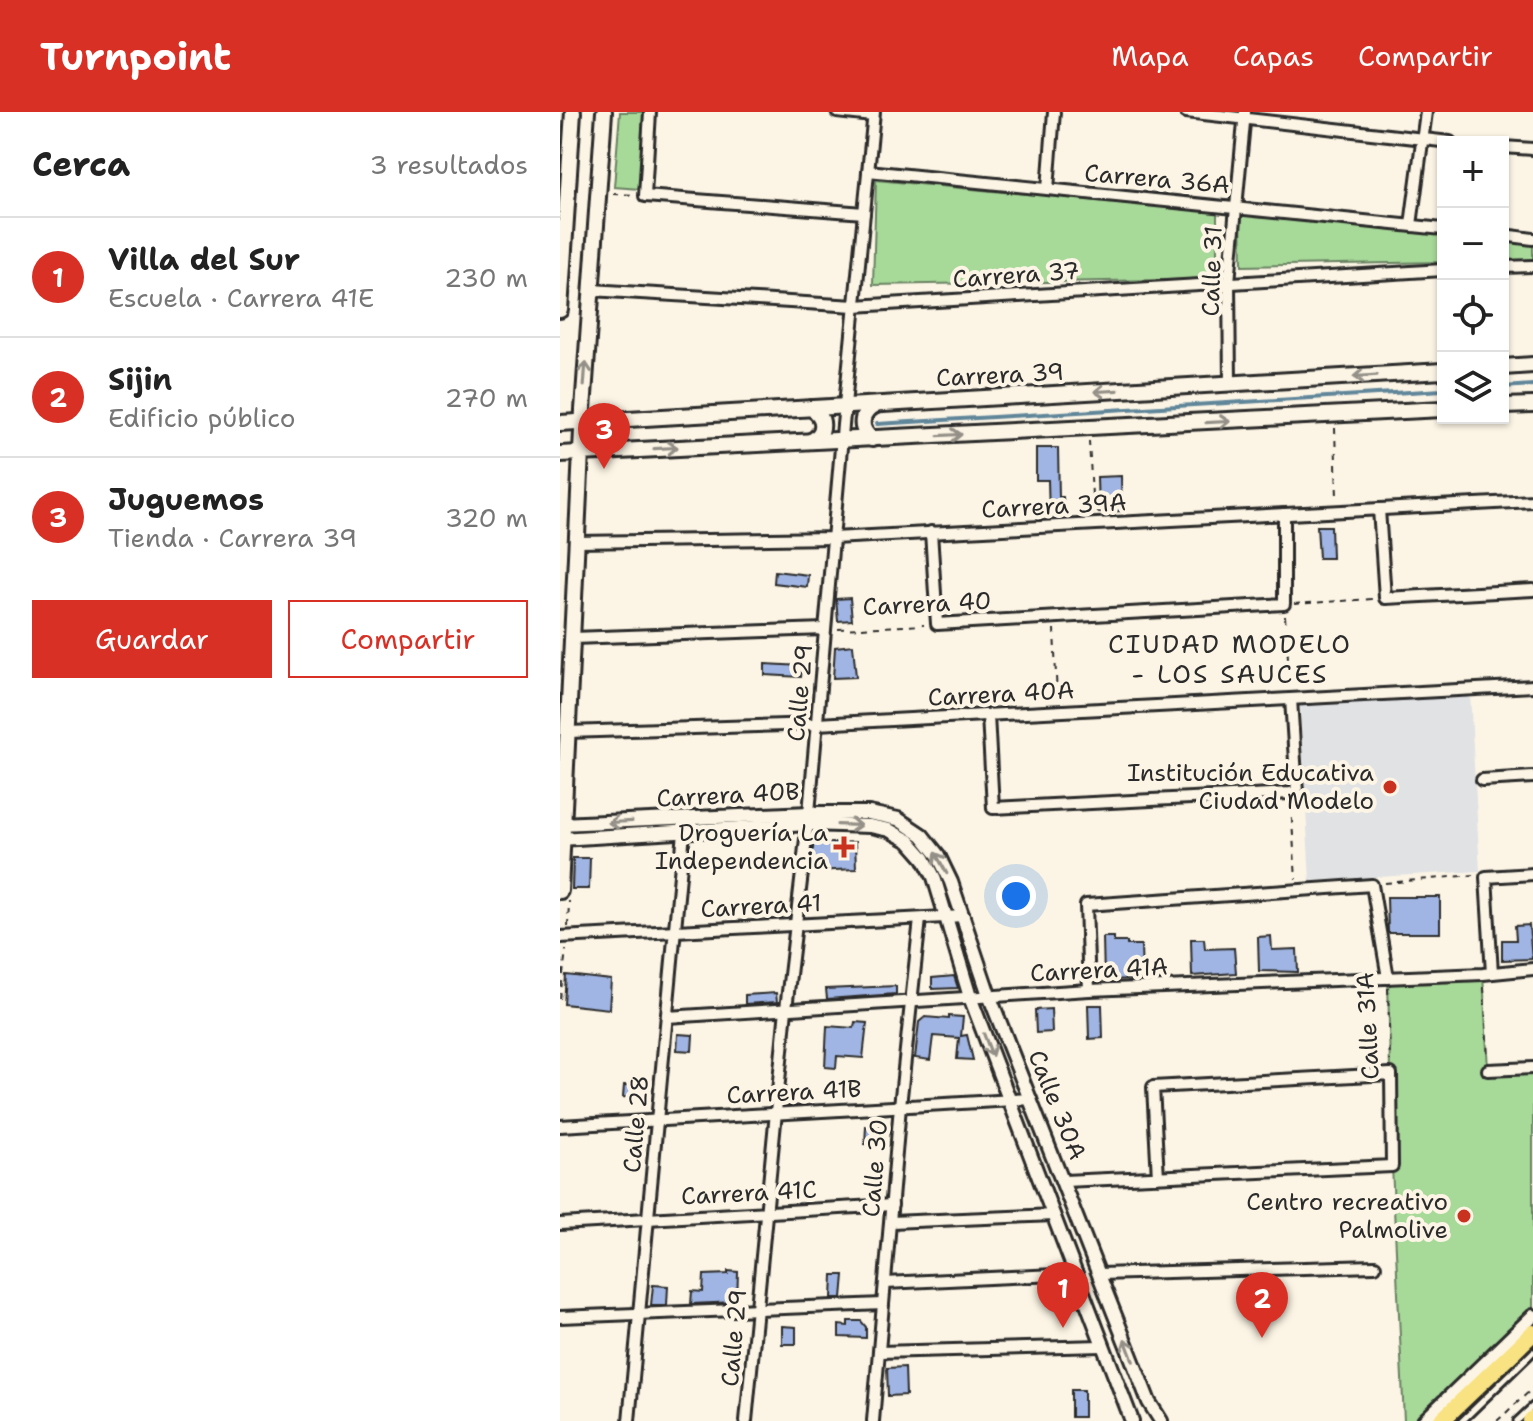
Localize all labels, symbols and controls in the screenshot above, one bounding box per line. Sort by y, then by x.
text: Turnpoint [40,31,231,82]
text: Mapa [1111,37,1189,75]
text: Capas [1233,37,1314,75]
text: Compartir [1358,37,1493,75]
map controls [1437,136,1509,424]
button: + [1437,136,1509,208]
text: Cerca [32,141,130,187]
text: 3 resultados [369,147,528,182]
street label: Carrera 36A [1083,157,1231,201]
button: − [1437,208,1509,280]
street label: Calle 31 [1194,225,1230,317]
text: Villa del Sur [108,239,300,280]
street label: Carrera 37 [951,255,1081,295]
text: 1 [52,260,64,295]
text: 230 m [444,260,528,295]
text: Escuela · Carrera 41E [108,280,374,315]
button: locate [1437,280,1509,352]
button: layers [1437,352,1509,424]
street label: Carrera 39 [935,356,1065,394]
text: Sijin [108,359,172,400]
one-way arrow [578,361,593,388]
one-way arrow [1352,369,1379,384]
text: 2 [49,380,67,415]
text: 270 m [445,380,528,415]
one-way arrow [1093,384,1120,399]
text: Edificio público [108,400,295,435]
pin: 3 [578,403,630,469]
one-way arrow [1204,414,1231,429]
one-way arrow [936,427,963,442]
one-way arrow [652,441,679,456]
text: Juguemos [108,479,264,520]
street label: Carrera 39A [981,486,1127,526]
text: 3 [49,500,67,535]
text: 320 m [445,500,528,535]
text: Tienda · Carrera 39 [108,520,357,555]
street label: Carrera 40 [862,585,992,623]
button: Guardar [32,600,272,678]
button: Compartir [288,600,528,678]
district label: CIUDAD MODELO - LOS SAUCES [1108,626,1352,691]
street label: Calle 29 [780,643,820,743]
street label: Carrera 40A [927,674,1075,714]
place label: Institución Educativa Ciudad Modelo [1127,757,1374,817]
street label: Carrera 40B [656,775,800,815]
marker: Institución Educativa Ciudad Modelo [1381,778,1399,796]
one-way arrow [607,814,634,829]
place label: Droguería La Independencia [655,817,828,877]
one-way arrow [835,818,862,833]
marker: Droguería La Independencia [835,838,853,856]
one-way arrow [933,852,949,875]
your location [996,876,1036,916]
street label: Carrera 41 [700,887,822,925]
street label: Carrera 41A [1029,950,1169,990]
street label: Calle 31A [1349,972,1387,1080]
one-way arrow [982,1032,996,1057]
street label: Calle 30A [1020,1045,1094,1165]
street label: Carrera 41B [726,1072,862,1112]
street label: Calle 28 [616,1074,656,1174]
street label: Calle 30 [855,1118,895,1218]
street label: Carrera 41C [680,1173,818,1213]
place label: Centro recreativo Palmolive [1246,1186,1448,1246]
marker: Centro recreativo Palmolive [1455,1207,1473,1225]
pin: 1 [1037,1262,1089,1328]
pin: 2 [1236,1272,1288,1338]
street label: Calle 29 [714,1288,754,1388]
one-way arrow [1121,1338,1135,1363]

